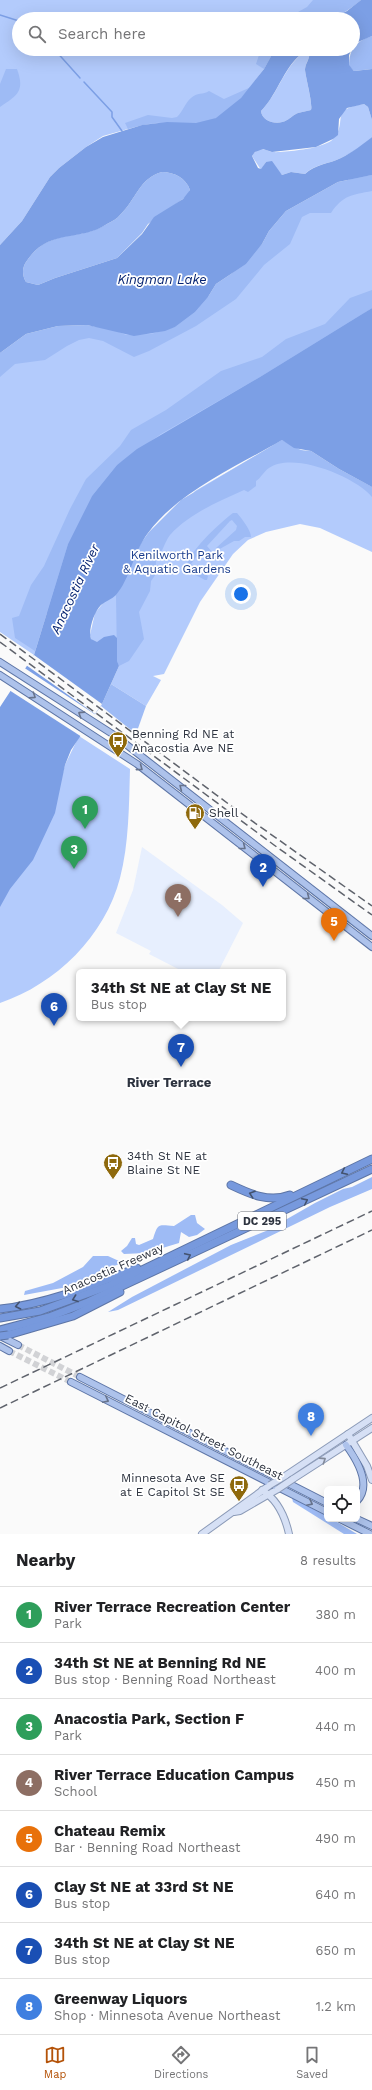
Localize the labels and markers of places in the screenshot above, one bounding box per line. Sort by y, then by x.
place label: Benning Rd NE at Anacostia Ave NE [132,727,234,755]
bus stop icon: Benning Rd NE at Anacostia Ave NE [107,730,129,758]
pin: 1 [72,796,98,829]
fuel station icon: Shell [184,802,206,830]
place label: Shell [209,806,239,820]
pin: 3 [61,836,87,869]
pin: 2 [250,854,276,887]
pin: 4 [165,884,191,917]
pin: 5 [321,908,347,941]
pin: 6 [41,993,67,1026]
pin: 7 [168,1034,194,1067]
place label: 34th St NE at Blaine St NE [127,1149,207,1177]
bus stop icon: 34th St NE at Blaine St NE [102,1152,124,1180]
pin: 8 [298,1403,324,1436]
place label: Minnesota Ave SE at E Capitol St SE [120,1471,225,1499]
bus stop icon: Minnesota Ave SE at E Capitol St SE [228,1474,250,1502]

